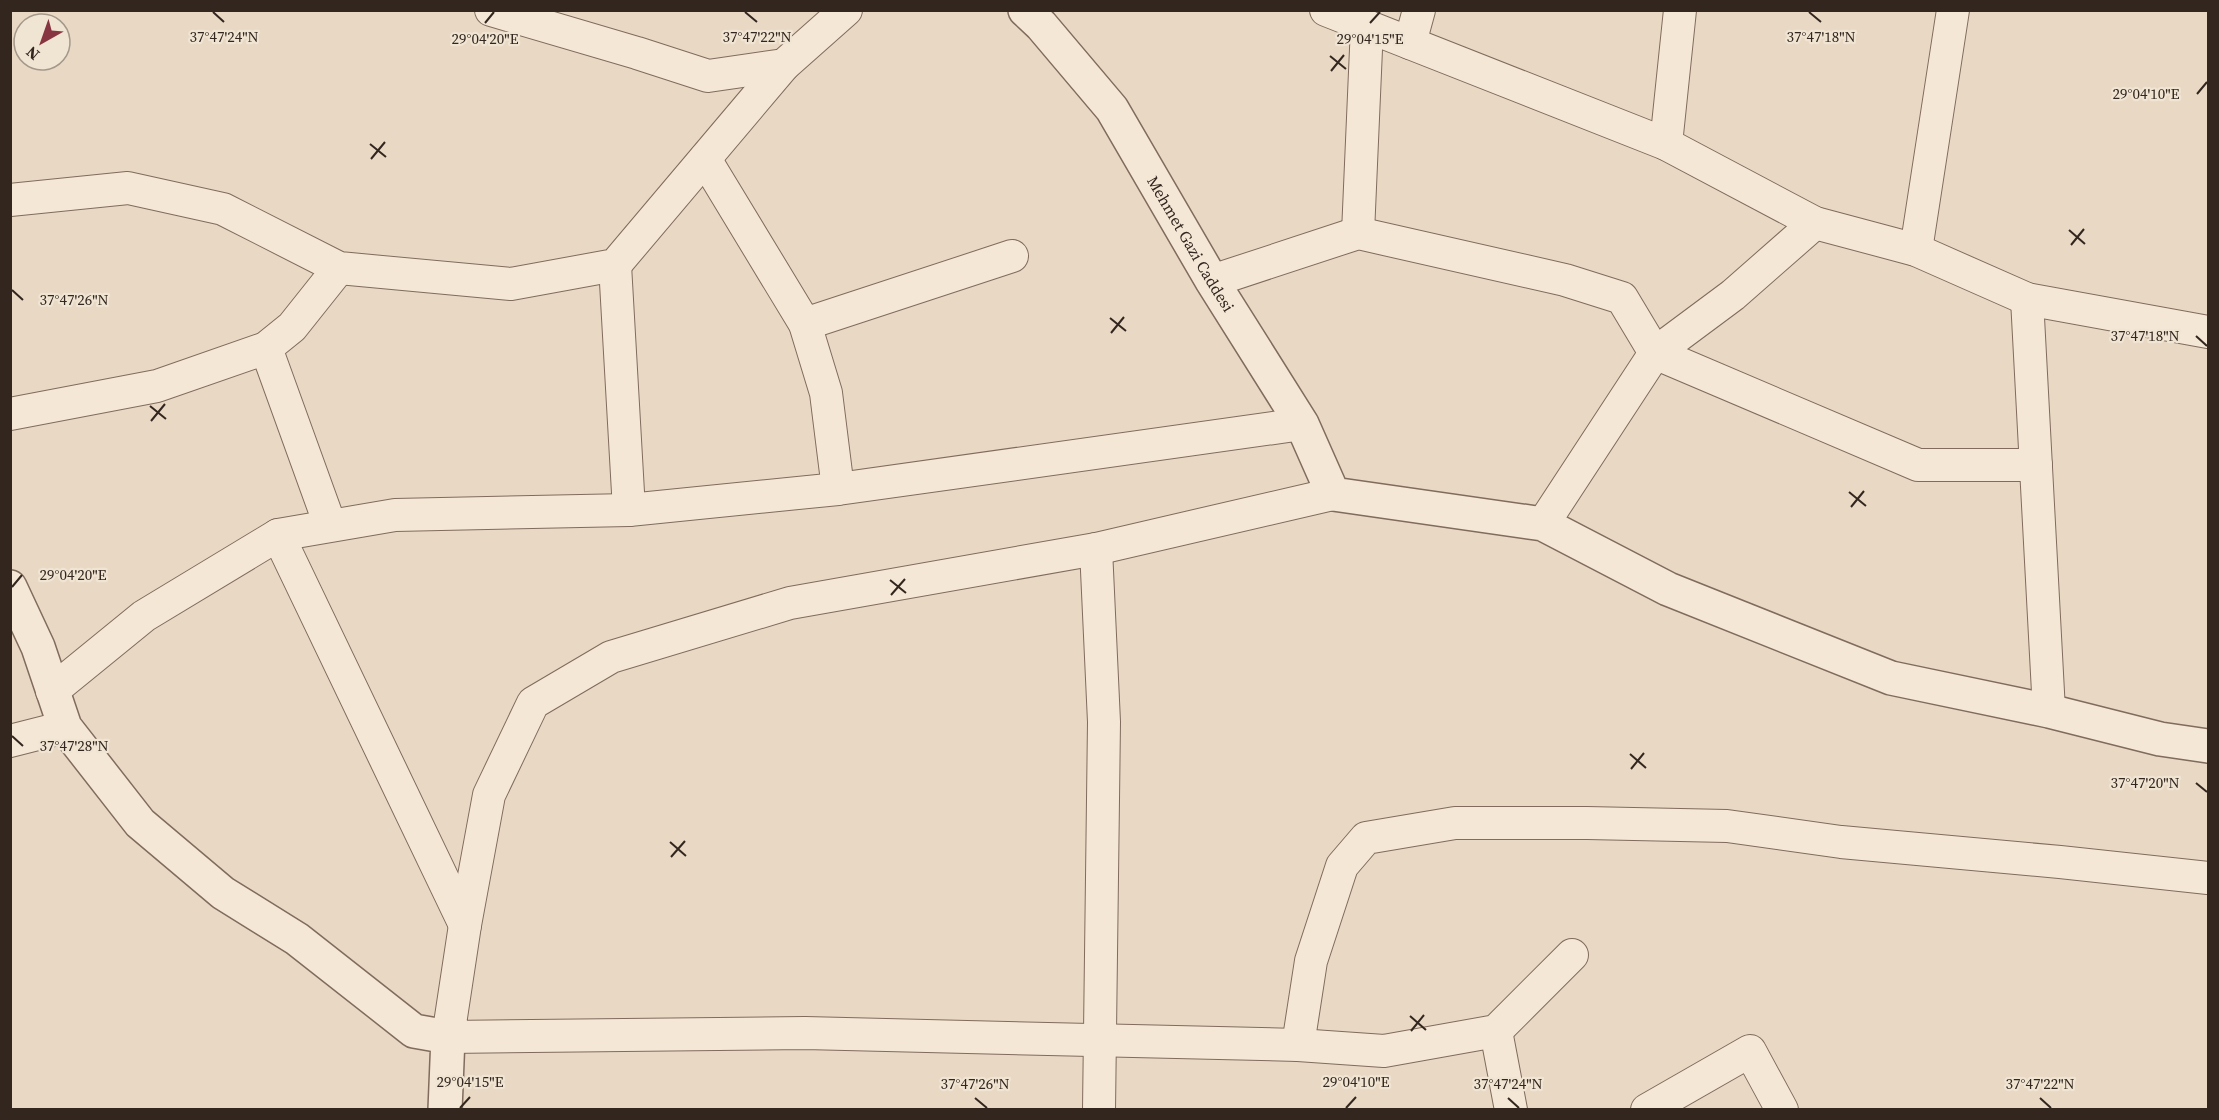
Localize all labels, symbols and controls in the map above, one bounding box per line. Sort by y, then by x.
north arrow [12,12,72,72]
text: 37°47'24"N [189,26,259,47]
text: 37°47'22"N [722,26,792,47]
text: 37°47'18"N [1786,26,1856,47]
text: 29°04'20"E [451,28,519,49]
text: 29°04'15"E [1336,28,1404,49]
text: N [21,41,44,66]
text: 29°04'10"E [2112,83,2180,104]
street label: Mehmet Gazi Caddesi [1142,172,1240,316]
text: 37°47'26"N [39,289,109,310]
text: 37°47'18"N [2110,325,2180,346]
text: 29°04'20"E [39,564,107,585]
text: 37°47'28"N [39,735,109,756]
text: 37°47'20"N [2110,772,2180,793]
text: 29°04'15"E [436,1071,504,1092]
text: 29°04'10"E [1322,1071,1390,1092]
text: 37°47'26"N [940,1073,1010,1094]
text: 37°47'24"N [1473,1073,1543,1094]
text: 37°47'22"N [2005,1073,2075,1094]

